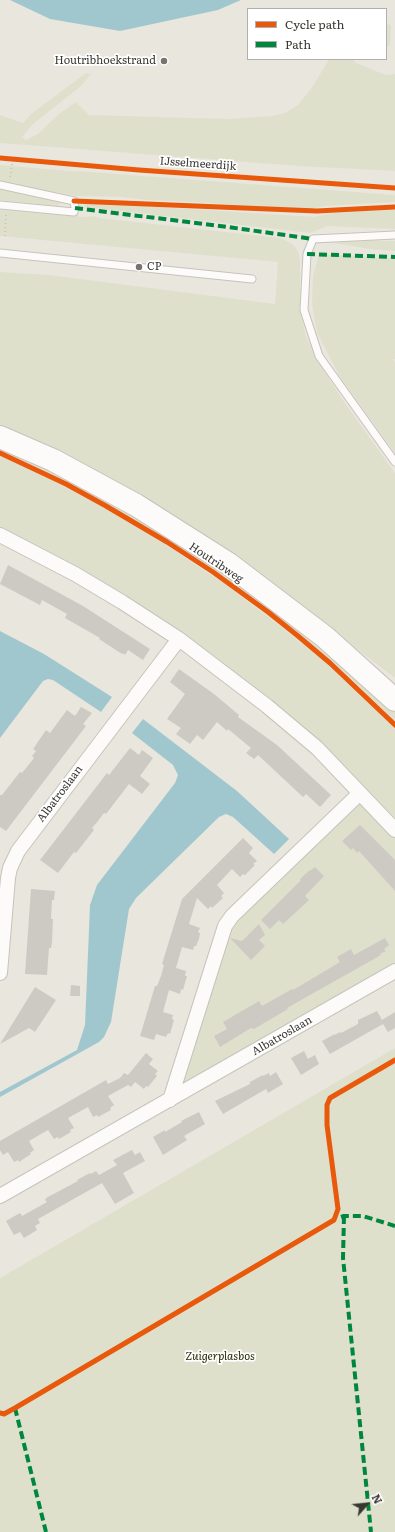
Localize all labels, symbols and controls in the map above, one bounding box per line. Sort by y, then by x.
legend [247,8,387,60]
text: Cycle path [285,15,345,33]
text: Path [285,35,311,53]
place label: Houtribhoekstrand [55,54,156,68]
marker: Houtribhoekstrand [159,56,169,66]
street label: IJsselmeerdijk [159,155,237,173]
place label: CP [147,260,161,274]
marker: CP [134,262,144,272]
street label: Houtribweg [186,540,246,586]
street label: Albatroslaan [34,763,86,825]
street label: Albatroslaan [250,1013,314,1059]
park label: Zuigerplasbos [185,1350,255,1364]
north arrow [347,1484,387,1524]
text: N [368,1491,387,1506]

